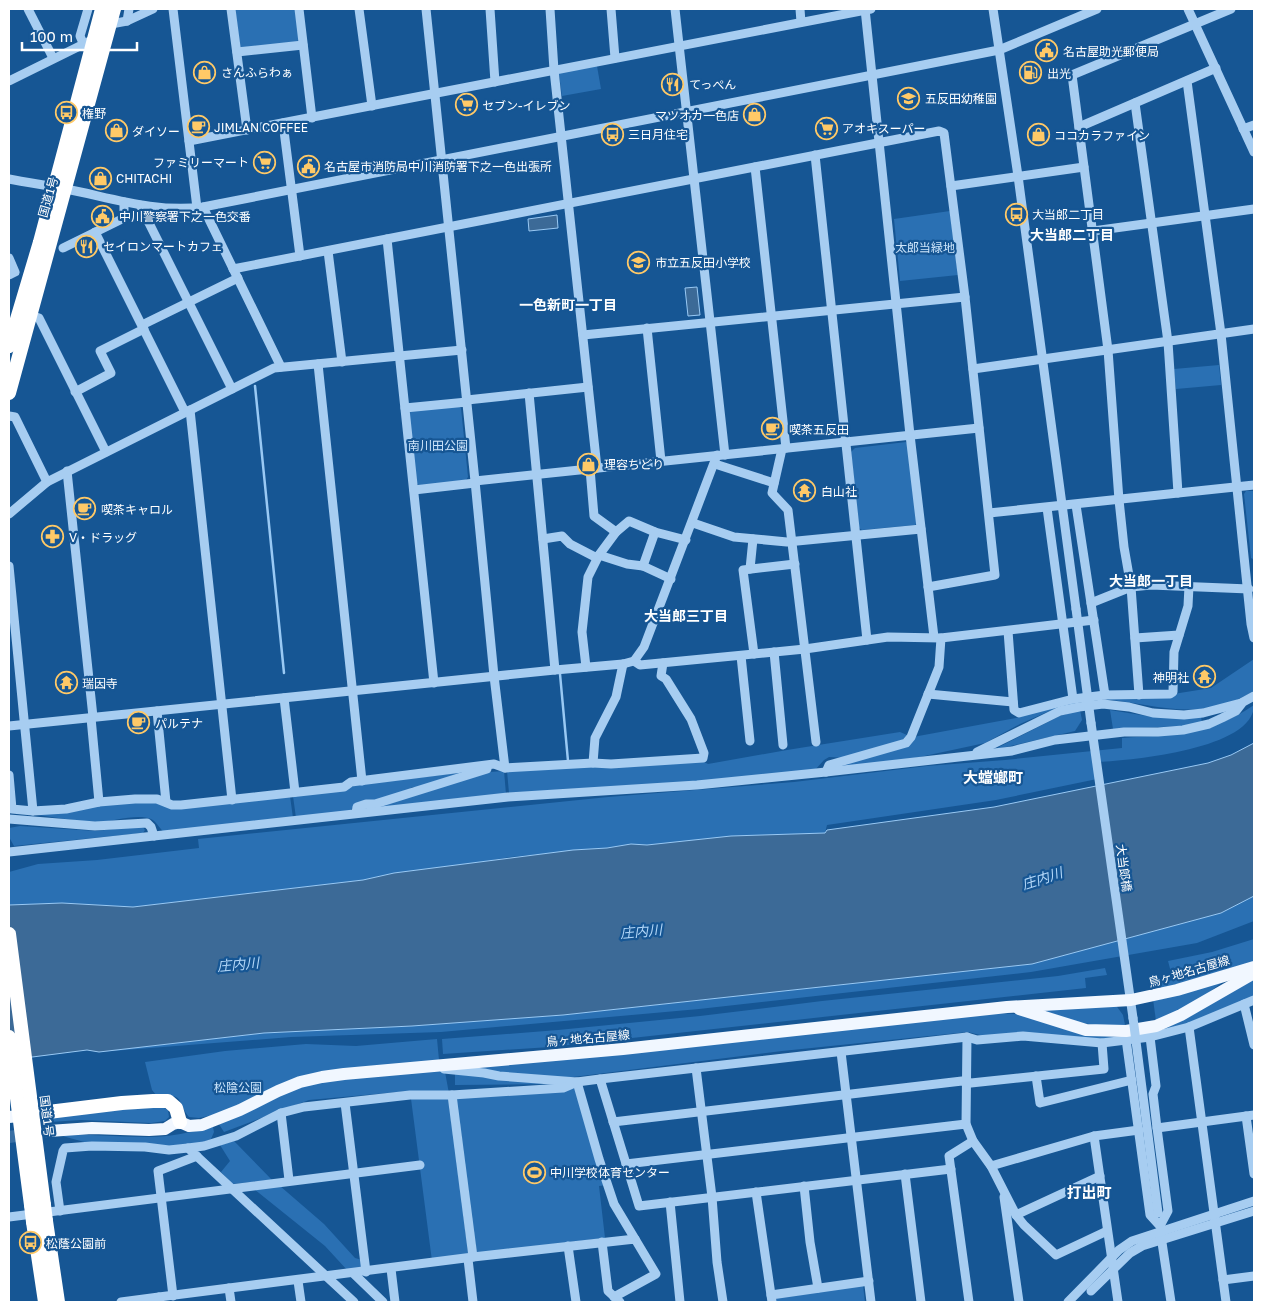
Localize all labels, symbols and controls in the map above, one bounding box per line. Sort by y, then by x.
scale bar [22,20,138,52]
text: 100 m [30,27,73,45]
public building icon: 名古屋助光郵便局 [1035,39,1059,63]
place label: 名古屋助光郵便局 [1063,44,1159,59]
shop icon: さんふらわぁ [193,60,217,84]
fuel station icon: 出光 [1019,61,1043,85]
place label: さんふらわぁ [221,65,293,80]
place label: 出光 [1047,66,1071,81]
restaurant icon: てっぺん [661,72,685,96]
place label: てっぺん [689,77,736,92]
school or university icon: 五反田幼稚園 [897,86,921,110]
place label: 五反田幼稚園 [925,91,997,106]
supermarket icon: セブン-イレブン [454,93,478,117]
place label: セブン-イレブン [482,98,571,113]
bus stop icon: 権野 [54,101,78,125]
shop icon: マツオカ一色店 [743,103,767,127]
place label: 権野 [82,106,106,121]
place label: マツオカ一色店 [655,108,739,123]
cafe icon: JIMLAN COFFEE [186,115,210,139]
supermarket icon: アオキスーパー [814,116,838,140]
shop icon: ダイソー [104,119,128,143]
place label: JIMLAN COFFEE [214,120,308,135]
place label: アオキスーパー [842,121,926,136]
bus stop icon: 三日月住宅 [600,122,624,146]
shop icon: ココカラファイン [1026,123,1050,147]
place label: ダイソー [132,124,180,139]
place label: 三日月住宅 [628,127,688,142]
place label: ココカラファイン [1054,128,1150,143]
supermarket icon: ファミリーマート [253,150,277,174]
public building icon: 名古屋市消防局中川消防署下之一色出張所 [296,154,320,178]
place label: ファミリーマート [153,155,249,170]
place label: 名古屋市消防局中川消防署下之一色出張所 [324,159,552,174]
shop icon: CHITACHI [88,166,112,190]
place label: CHITACHI [116,171,172,186]
street label: 国道1号 [35,175,61,219]
bus stop icon: 大当郎二丁目 [1004,202,1028,226]
public building icon: 中川警察署下之一色交番 [91,204,115,228]
place label: 大当郎二丁目 [1032,207,1104,222]
place label: 中川警察署下之一色交番 [119,209,251,224]
district label: 大当郎二丁目 [1030,226,1114,243]
restaurant icon: セイロンマートカフェ [75,234,99,258]
place label: セイロンマートカフェ [103,239,223,254]
park label: 太郎当緑地 [895,240,955,255]
school or university icon: 市立五反田小学校 [627,250,651,274]
place label: 市立五反田小学校 [655,255,751,270]
district label: 一色新町一丁目 [519,296,617,313]
cafe icon: 喫茶五反田 [761,417,785,441]
place label: 喫茶五反田 [789,422,849,437]
park label: 南川田公園 [408,438,468,453]
shop icon: 理容ちどり [576,452,600,476]
place label: 理容ちどり [604,457,664,472]
temple icon: 白山社 [793,479,817,503]
place label: 白山社 [821,484,857,499]
cafe icon: 喫茶キャロル [73,497,97,521]
place label: 喫茶キャロル [101,502,173,517]
pharmacy icon: V・ドラッグ [41,525,65,549]
place label: V・ドラッグ [69,530,137,545]
district label: 大当郎一丁目 [1109,572,1193,589]
district label: 大当郎三丁目 [644,607,728,624]
temple icon: 神明社 [1193,665,1217,689]
place label: 神明社 [1153,670,1189,685]
temple icon: 瑞因寺 [54,671,78,695]
place label: 瑞因寺 [82,676,118,691]
cafe icon: パルテナ [127,711,151,735]
place label: パルテナ [155,716,203,731]
district label: 大蟷螂町 [963,768,1023,786]
street label: 大当郎橋 [1113,843,1135,893]
water label: 庄内川 [1019,863,1067,893]
water label: 庄内川 [619,921,665,941]
street label: 鳥ヶ地名古屋線 [1147,952,1231,990]
water label: 庄内川 [216,954,262,974]
street label: 鳥ヶ地名古屋線 [545,1027,631,1049]
park label: 松陰公園 [214,1080,262,1095]
street label: 国道1号 [37,1094,57,1138]
sports icon: 中川学校体育センター [522,1160,546,1184]
place label: 中川学校体育センター [550,1165,670,1180]
district label: 打出町 [1066,1183,1112,1201]
bus stop icon: 松蔭公園前 [18,1231,42,1255]
place label: 松蔭公園前 [46,1236,106,1251]

